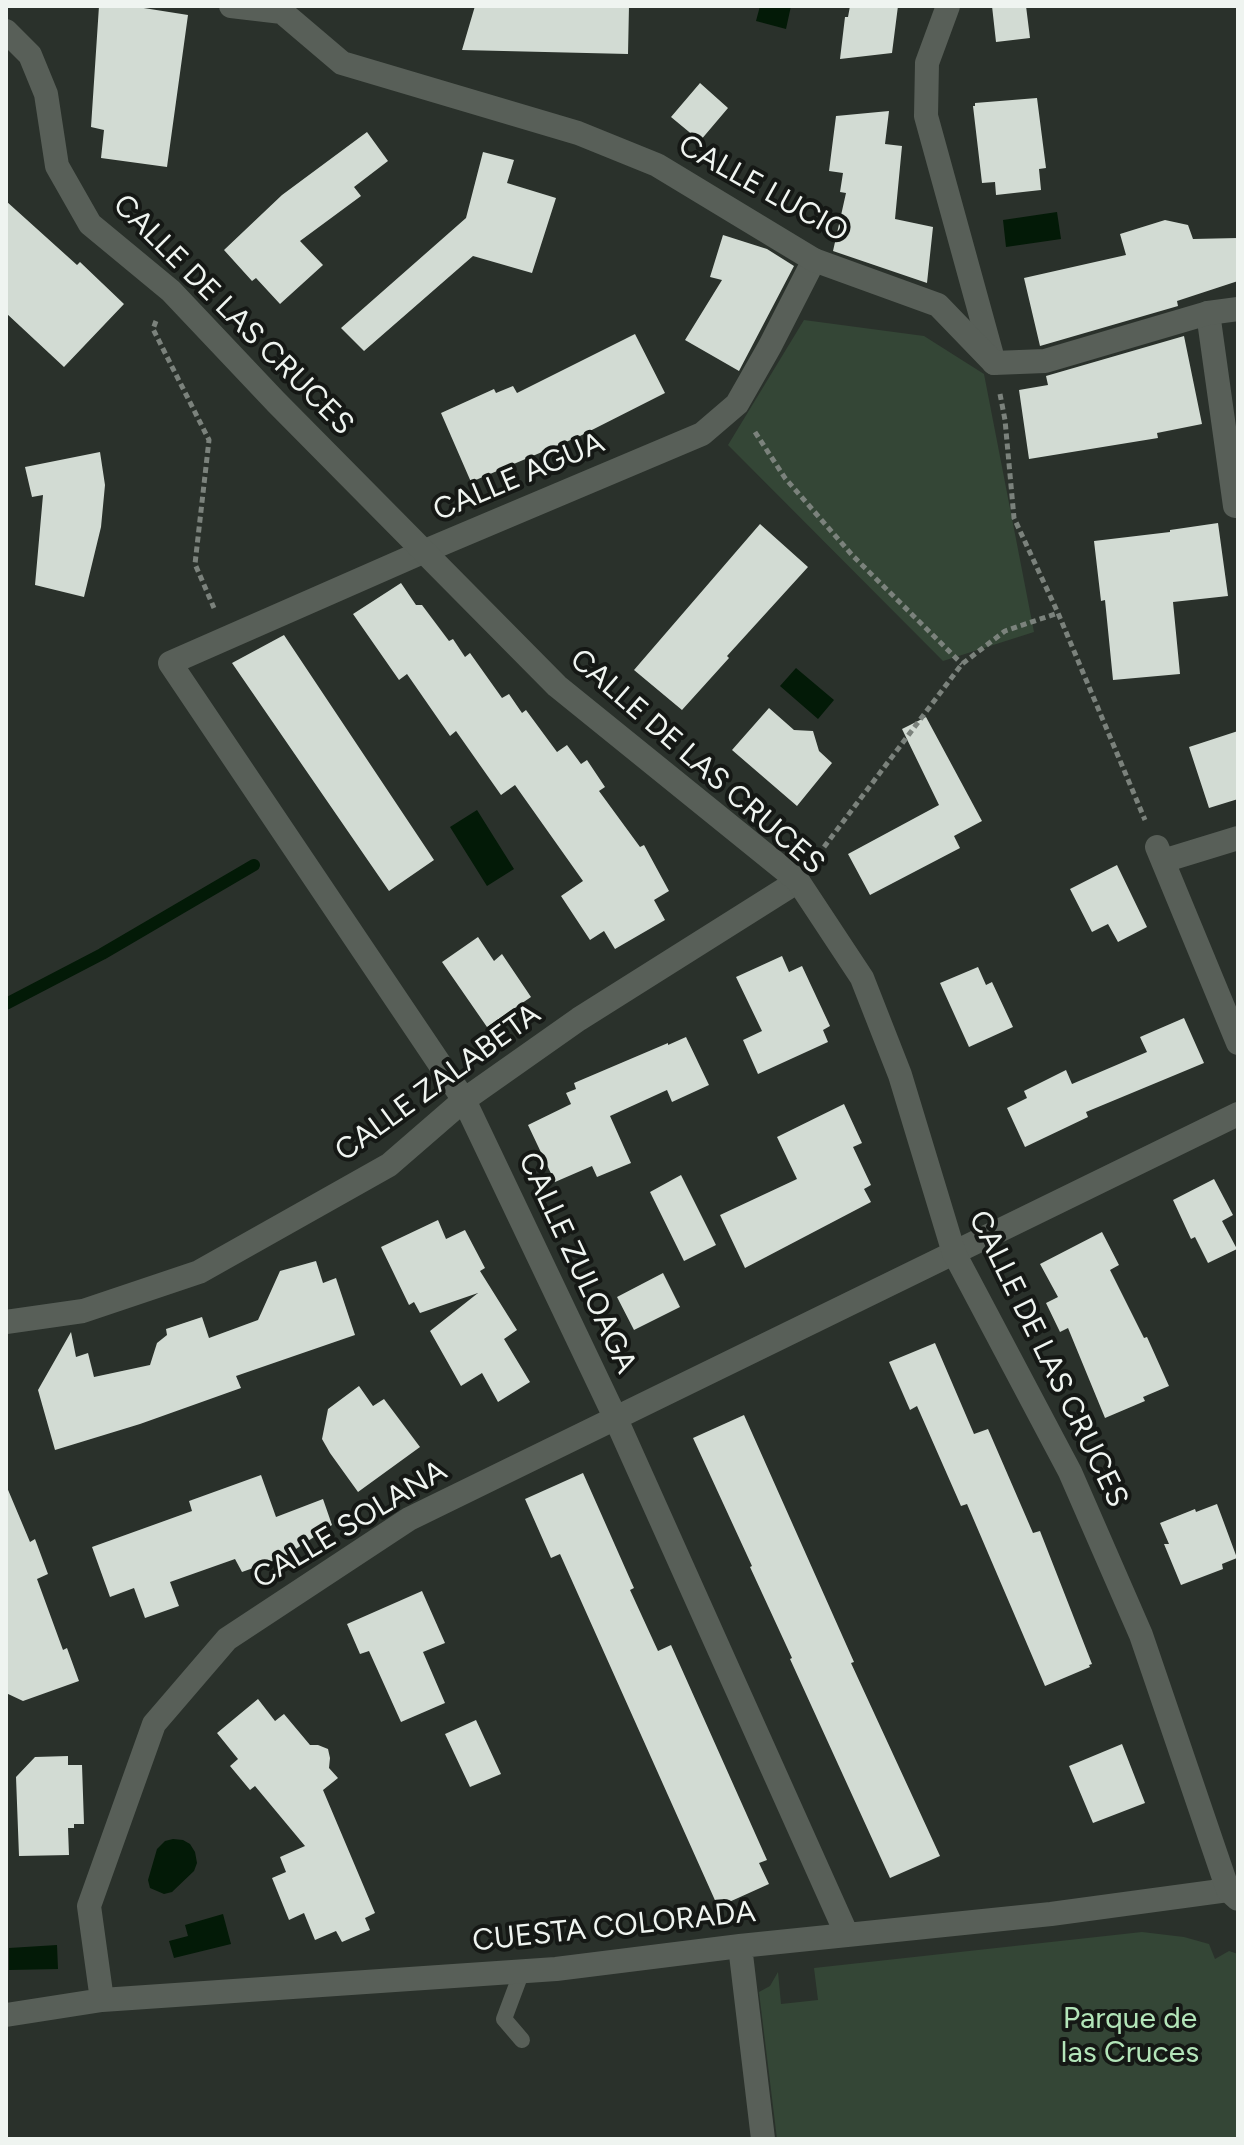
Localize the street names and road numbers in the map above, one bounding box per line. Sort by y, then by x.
street label: CALLE LUCIO [672,128,854,250]
street label: CALLE DE LAS CRUCES [105,187,361,443]
street label: CALLE AGUA [428,425,610,529]
street label: CALLE DE LAS CRUCES [562,642,832,882]
street label: CALLE ZALABETA [328,997,548,1169]
street label: CALLE ZULOAGA [510,1147,644,1379]
street label: CALLE DE LAS CRUCES [961,1205,1135,1513]
street label: CALLE SOLANA [247,1453,453,1597]
street label: CUESTA COLORADA [471,1894,757,1960]

